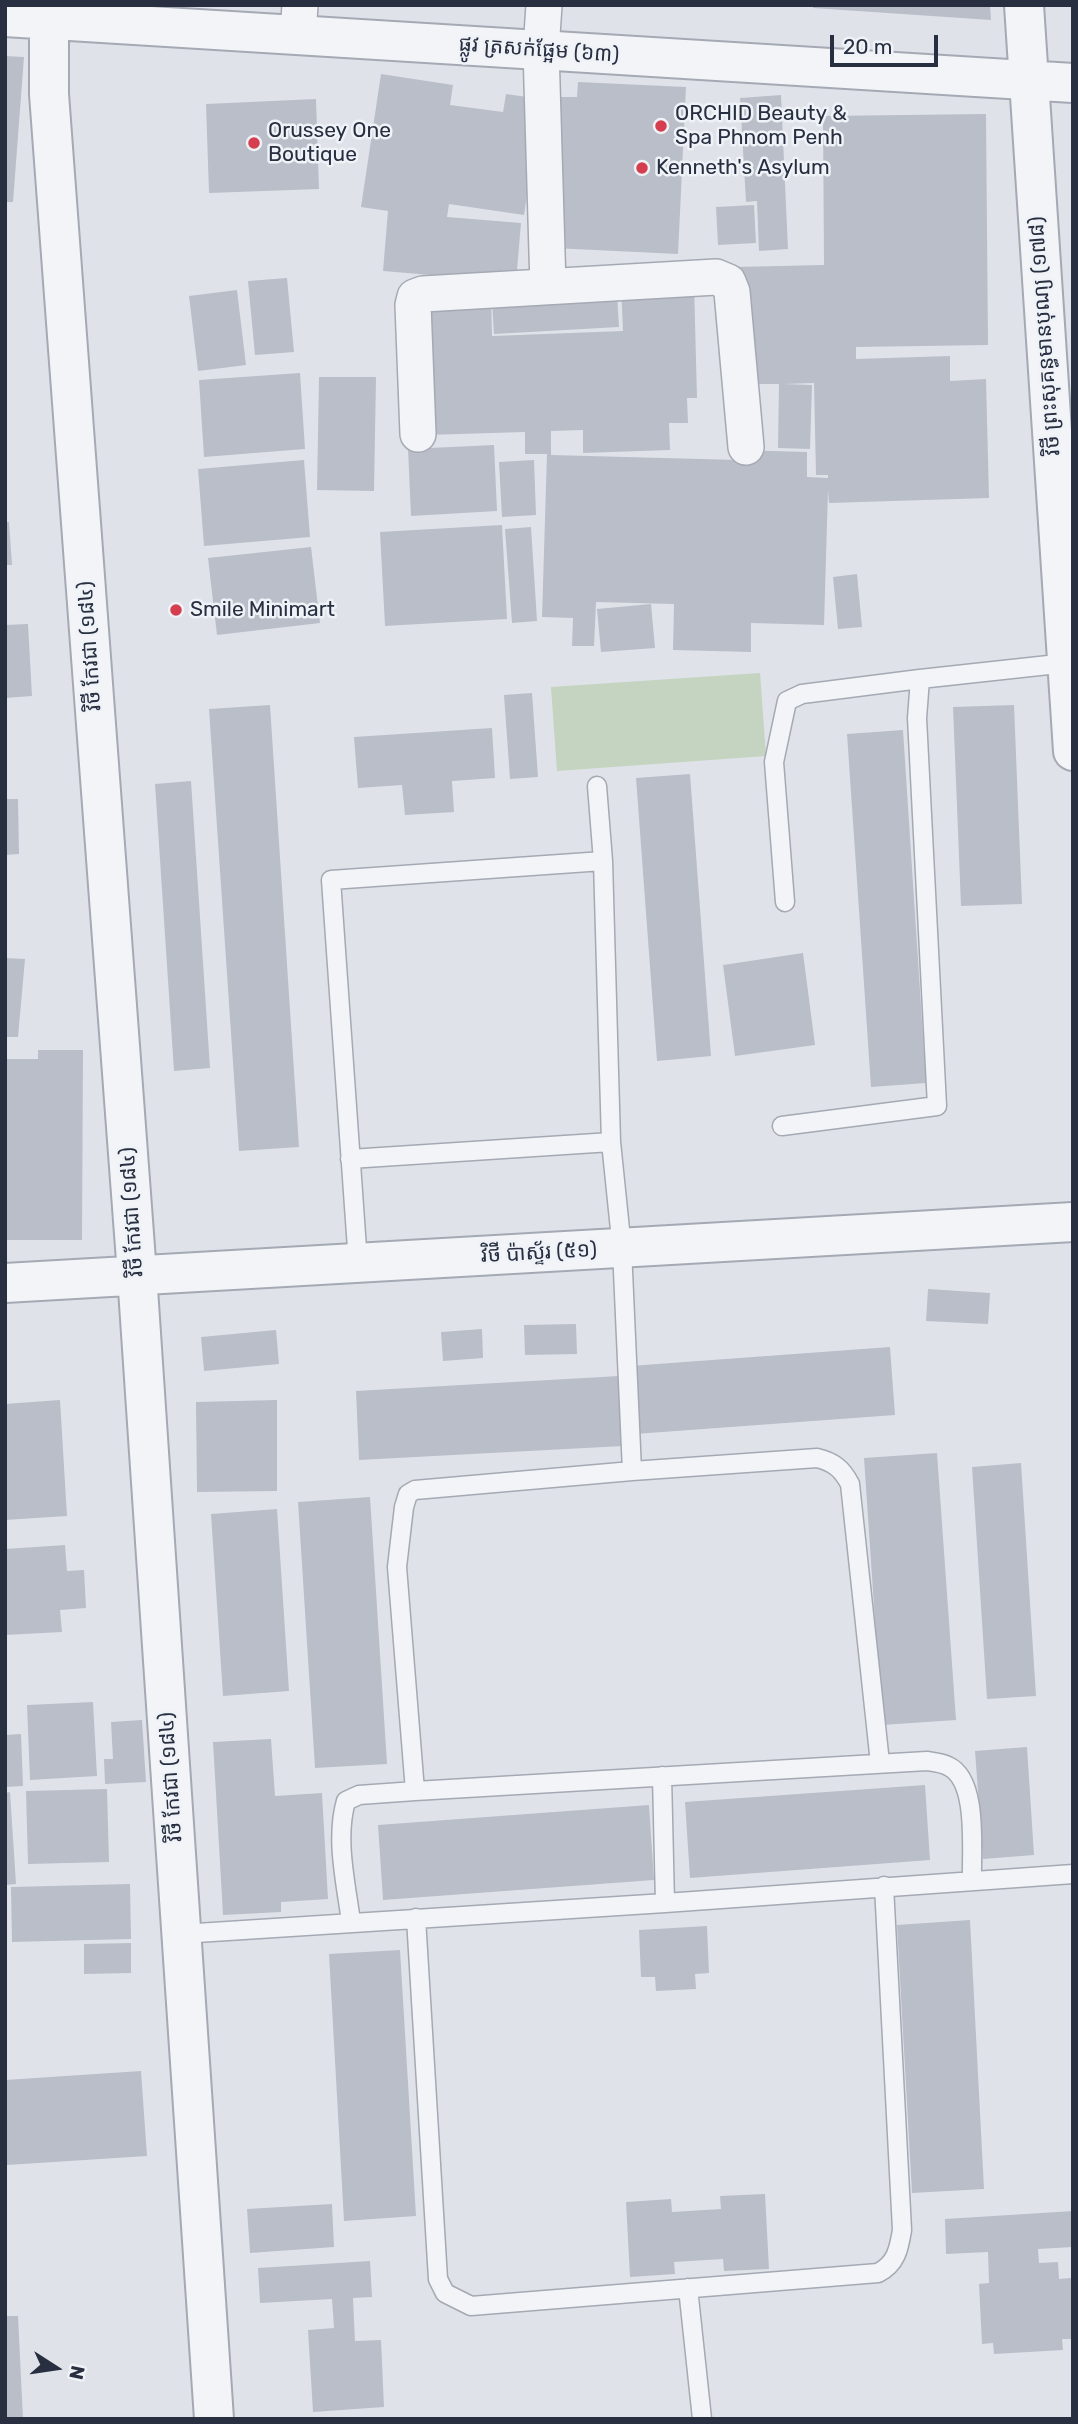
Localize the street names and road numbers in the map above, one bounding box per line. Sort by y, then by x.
street label: ផ្លូវ ត្រសក់ផ្អែម (៦៣) [458,32,620,68]
street label: វិថី ព្រះសុគន្ធមានបុណ្យ (១៧៨) [1024,216,1066,456]
street label: វិថី កែវជា (១៨៤) [73,580,107,712]
street label: វិថី កែវជា (១៨៤) [115,1146,149,1278]
street label: វិថី ប៉ាស្ទ័រ (៥១) [480,1237,598,1269]
street label: វិថី កែវជា (១៨៤) [154,1711,188,1843]

